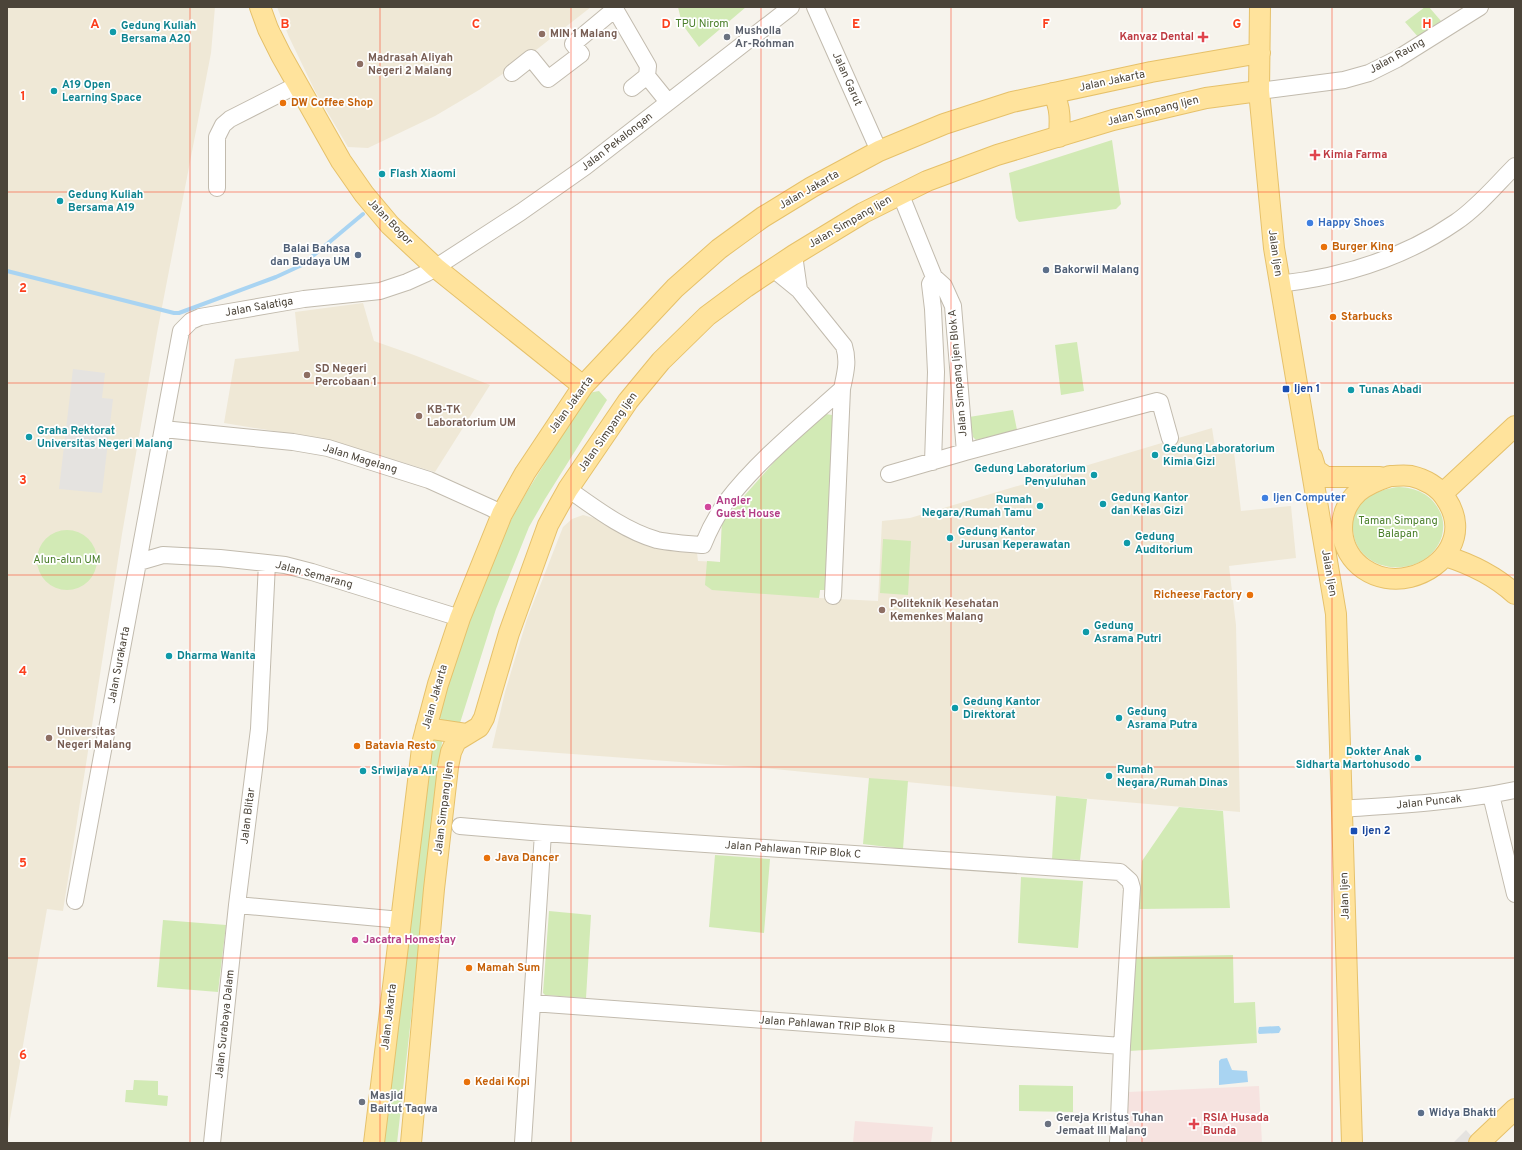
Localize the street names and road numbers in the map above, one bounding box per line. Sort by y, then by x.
street label: Jalan Raung [1367,35,1427,77]
street label: Jalan Garut [829,50,865,108]
street label: Jalan Jakarta [1078,67,1146,95]
street label: Jalan Simpang Ijen [1106,93,1200,129]
street label: Jalan Pekalongan [578,110,656,174]
street label: Jalan Jakarta [777,167,842,213]
street label: Jalan Simpang Ijen [806,192,894,252]
street label: Jalan Bogor [364,196,416,249]
street label: Jalan Ijen [1265,228,1285,278]
street label: Jalan Salatiga [224,294,294,320]
street label: Jalan Simpang Ijen Blok A [945,309,971,437]
street label: Jalan Jakarta [546,374,596,436]
street label: Jalan Simpang Ijen [575,390,641,474]
street label: Jalan Magelang [321,441,399,477]
street label: Jalan Ijen [1318,548,1340,598]
street label: Jalan Semarang [274,558,354,592]
street label: Jalan Surakarta [105,625,133,705]
street label: Jalan Jakarta [419,663,451,731]
street label: Jalan Simpang Ijen [431,761,457,855]
street label: Jalan Blitar [238,786,258,845]
street label: Jalan Puncak [1396,792,1463,812]
street label: Jalan Pahlawan TRIP Blok C [724,838,862,862]
street label: Jalan Ijen [1337,872,1353,920]
street label: Jalan Surabaya Dalam [212,969,238,1079]
street label: Jalan Jakarta [378,983,400,1051]
street label: Jalan Pahlawan TRIP Blok B [758,1013,896,1037]

